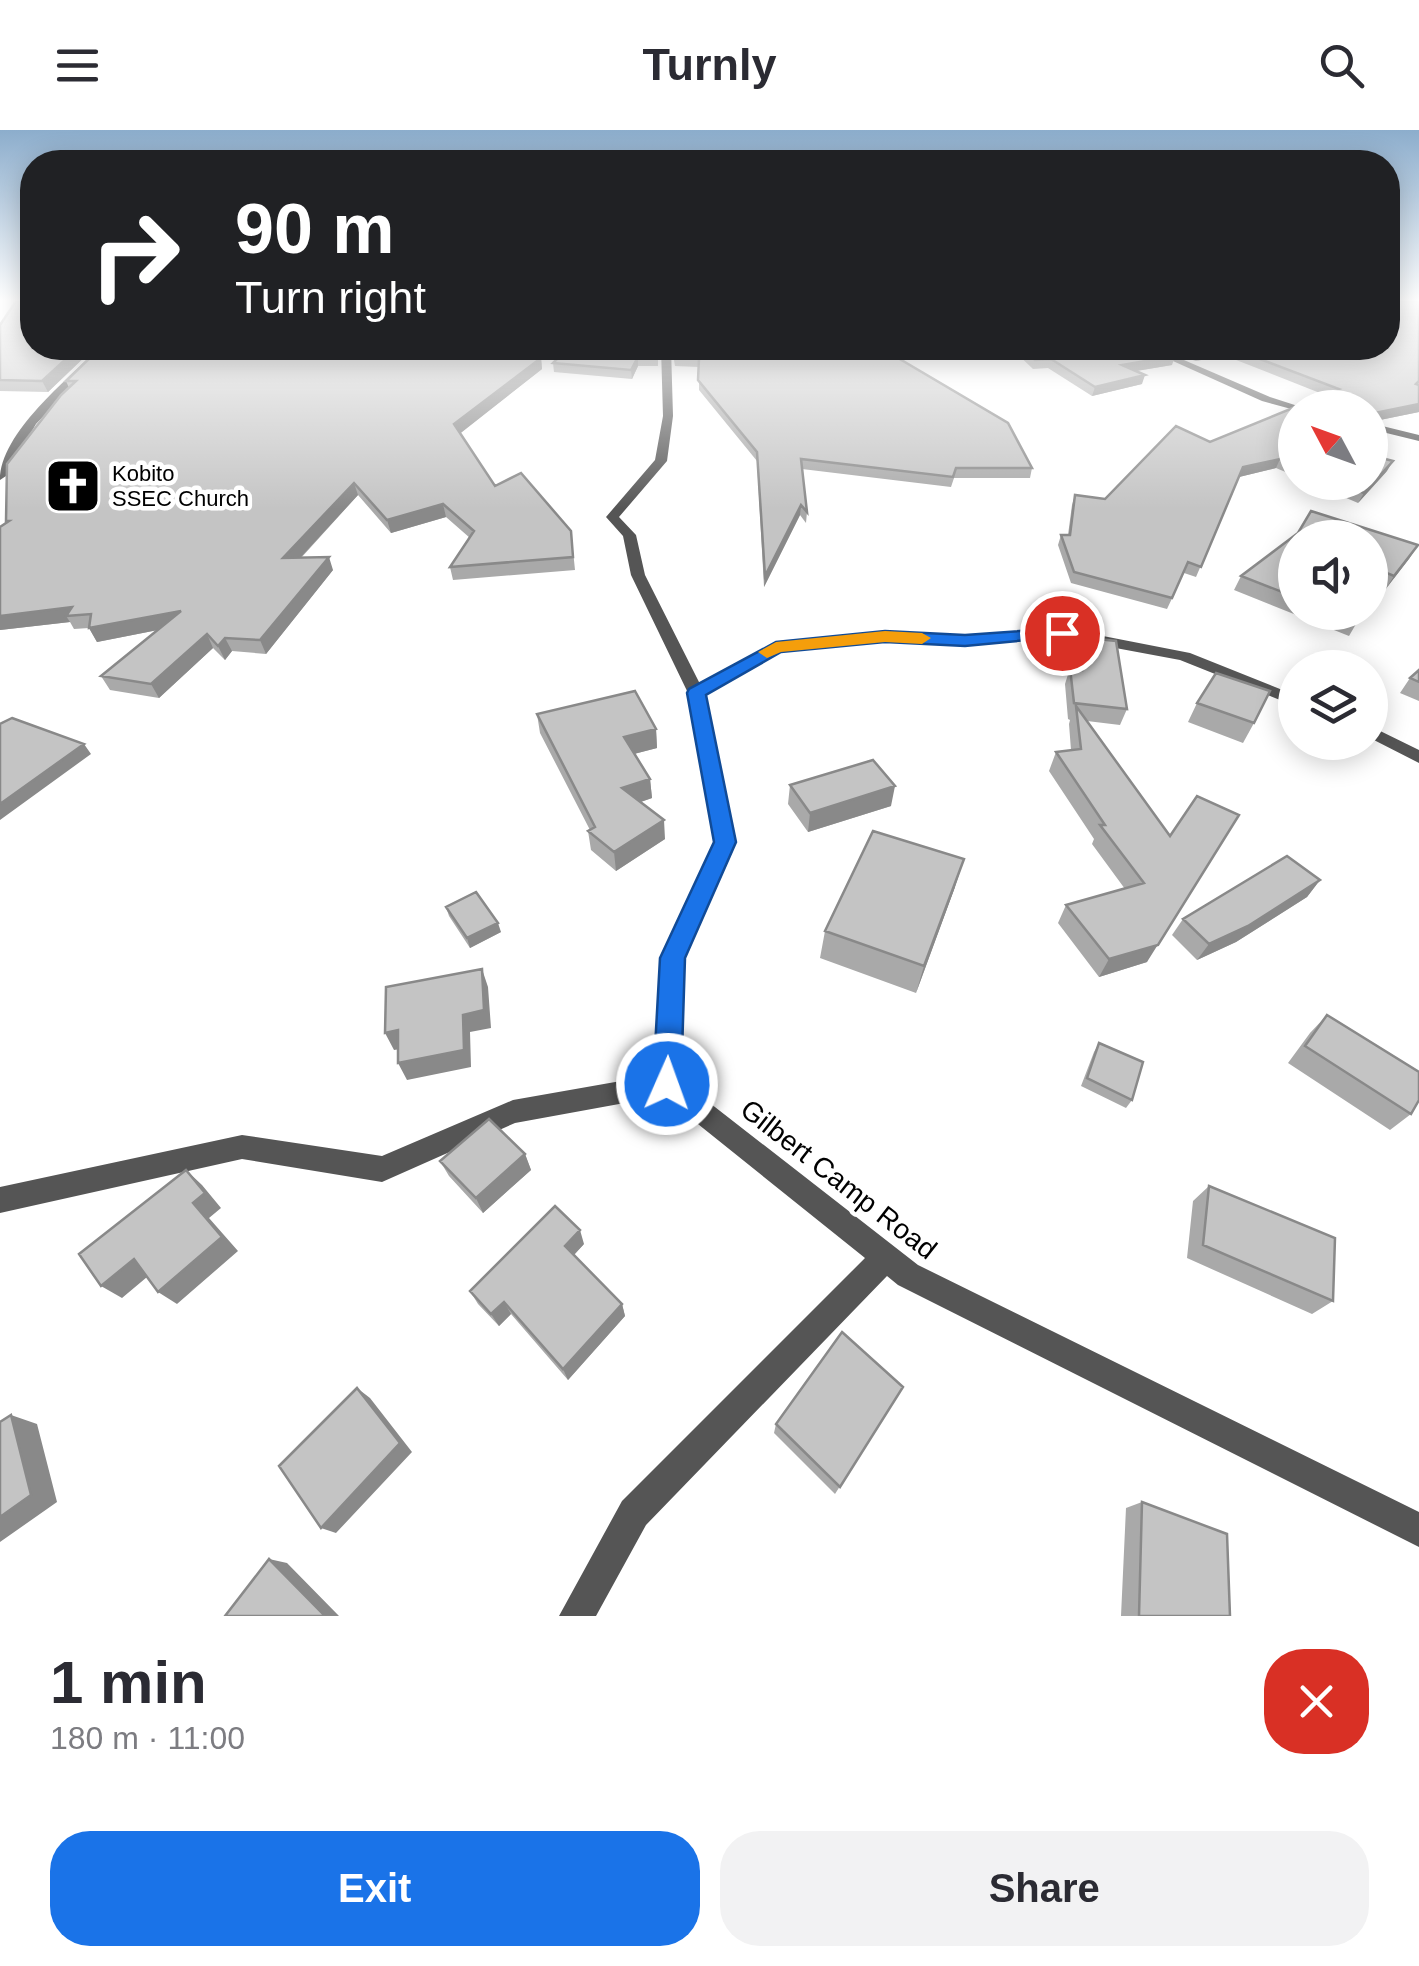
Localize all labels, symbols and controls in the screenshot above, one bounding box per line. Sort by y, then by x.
icon: menu [50,38,105,93]
icon: search [1314,38,1369,93]
text: Turnly [642,39,777,90]
icon: right [70,190,200,320]
text: 90 m [235,190,395,268]
text: Turn right [235,272,426,323]
north arrow [1278,390,1388,500]
map controls [1278,390,1388,760]
church icon: Kobito SSEC Church [43,456,103,516]
place label: Kobito SSEC Church [112,461,249,511]
button: sound [1278,520,1388,630]
pin [1020,591,1105,676]
icon: arrive [1035,606,1090,661]
button: layers [1278,650,1388,760]
position arrow [615,1032,719,1136]
street label: Gilbert Camp Road [735,1093,943,1265]
text: 1 min [50,1649,207,1716]
button: close [1264,1649,1369,1754]
text: 180 m · 11:00 [50,1720,245,1756]
button: Exit [50,1831,700,1946]
button: Share [720,1831,1369,1946]

